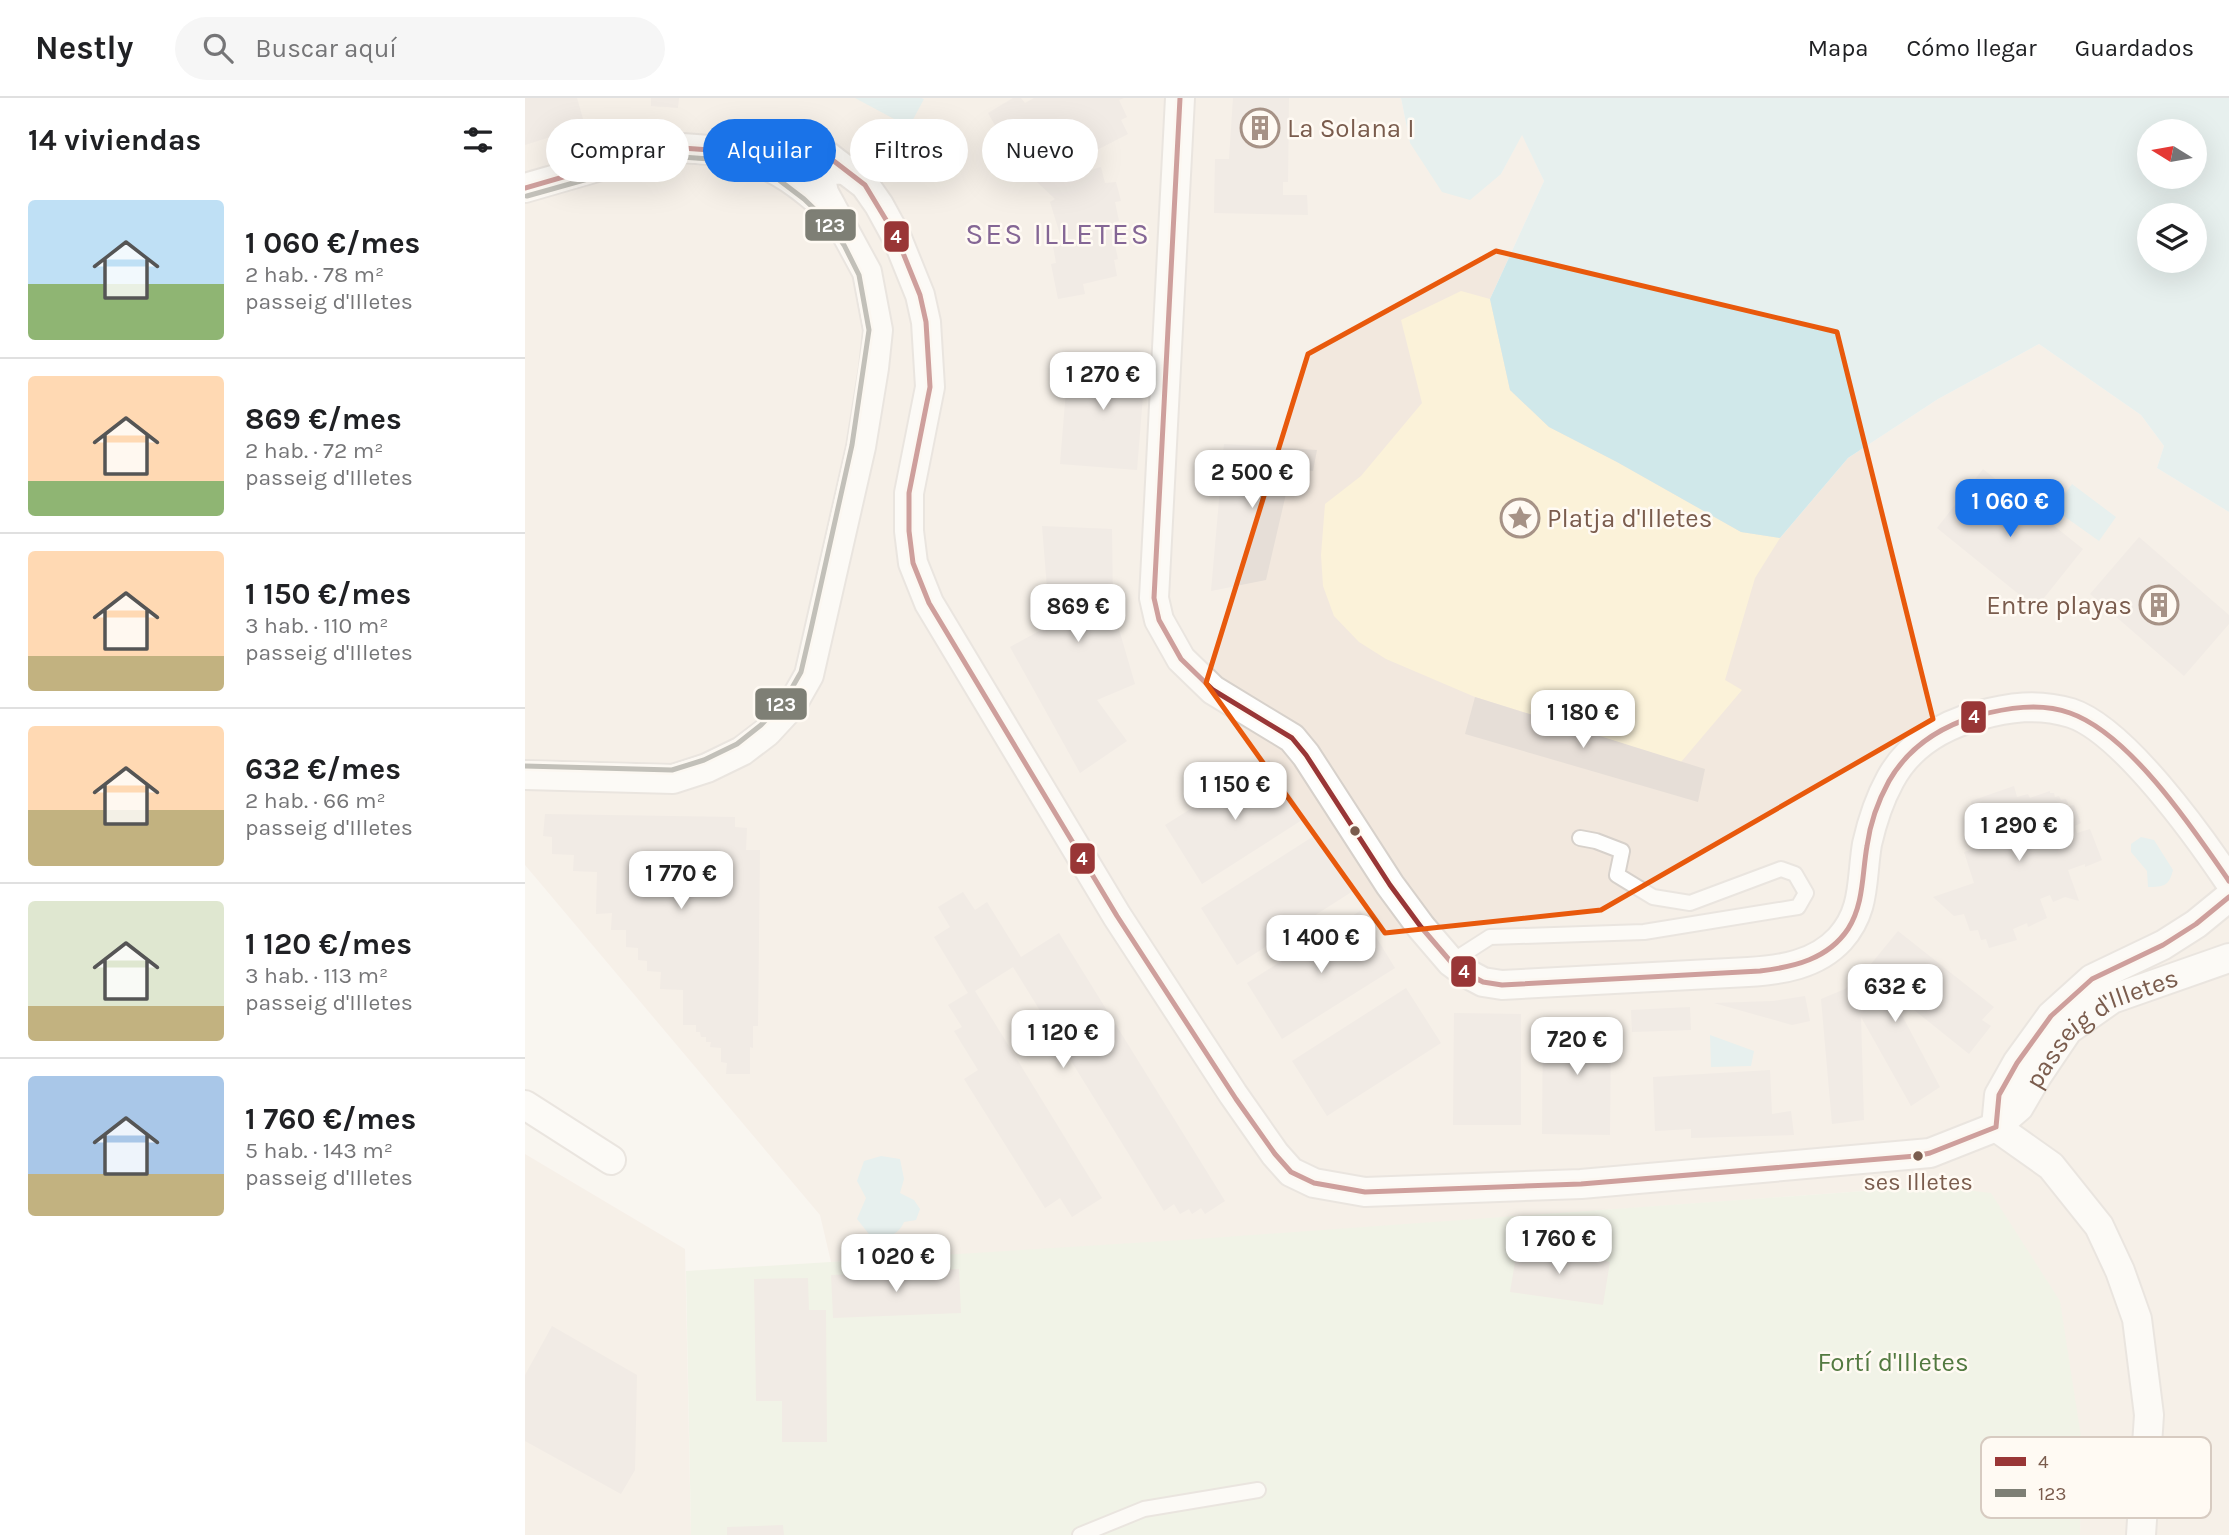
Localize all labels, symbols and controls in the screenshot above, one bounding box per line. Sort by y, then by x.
search box [175,17,665,80]
text: Nestly [35,29,133,67]
icon: search [199,29,237,67]
text: Buscar aquí [255,33,397,64]
text: Mapa [1808,34,1868,62]
text: Cómo llegar [1906,34,2037,62]
text: Guardados [2075,34,2194,62]
building icon: La Solana I [1239,107,1281,149]
place label: La Solana I [1287,113,1415,144]
chip: Comprar [546,119,689,182]
chip: Alquilar [703,119,836,182]
chip: Filtros [850,119,968,182]
chip: Nuevo [982,119,1098,182]
north arrow [2137,119,2207,189]
map controls [2137,119,2207,273]
icon: filters [459,121,497,159]
text: 14 viviendas [28,122,201,158]
button: layers [2137,203,2207,273]
line badge: 123 [804,208,857,242]
text: 123 [815,215,845,237]
district label: SES ILLETES [965,216,1151,252]
line badge: 4 [883,220,910,253]
text: 1 060 €/mes [245,225,420,261]
text: 4 [890,226,902,248]
icon: home [84,228,168,312]
text: 2 hab. · 78 m² [245,261,384,288]
text: passeig d'Illetes [245,288,413,315]
pin: 1 270 € [1038,352,1168,412]
text: 1 270 € [1066,361,1140,388]
text: 869 €/mes [245,401,402,437]
icon: home [84,404,168,488]
text: 2 hab. · 72 m² [245,437,383,464]
pin: 2 500 € [1187,450,1317,510]
text: 2 500 € [1211,459,1293,486]
text: passeig d'Illetes [245,464,413,491]
pin: 1 060 € [1945,480,2075,539]
text: 1 060 € [1971,488,2049,515]
place icon: Platja d'Illetes [1499,497,1541,539]
place label: Platja d'Illetes [1547,503,1712,534]
text: 1 150 €/mes [245,576,411,612]
icon: home [84,579,168,663]
pin: 869 € [1029,584,1127,644]
building icon: Entre playas [2138,584,2180,626]
place label: Entre playas [1986,590,2132,621]
text: 869 € [1046,593,1110,620]
text: 3 hab. · 110 m² [245,612,388,639]
text: passeig d'Illetes [245,639,413,666]
line badge: 123 [754,687,808,721]
pin: 1 180 € [1518,690,1648,750]
text: 123 [766,694,796,716]
text: 1 180 € [1547,699,1619,726]
line badge: 4 [1960,700,1987,734]
text: 4 [1968,706,1980,728]
text: 632 €/mes [245,751,401,787]
icon: home [84,754,168,838]
pin: 1 150 € [1170,762,1300,822]
text: 1 150 € [1200,771,1270,798]
text: 2 hab. · 66 m² [245,787,386,814]
pin: 1 290 € [1954,804,2084,863]
text: 1 290 € [1981,812,2057,839]
text: passeig d'Illetes [245,814,413,841]
unlabelled marker [1348,824,1362,838]
line badge: 4 [1069,842,1096,875]
text: 4 [1076,848,1088,870]
pin: 1 770 € [616,852,746,911]
text: 1 770 € [645,860,717,887]
pin: 1 400 € [1256,916,1386,975]
text: 1 400 € [1282,924,1360,951]
text: 1 120 €/mes [245,926,412,962]
icon: home [84,929,168,1013]
line badge: 4 [1450,955,1477,988]
text: 4 [1458,961,1470,983]
text: 3 hab. · 113 m² [245,962,388,989]
street label: passeig d'Illetes [2018,962,2182,1094]
pin: 632 € [1846,964,1944,1024]
text: 632 € [1864,973,1926,1000]
text: passeig d'Illetes [245,989,413,1016]
pin: 1 120 € [998,1010,1128,1070]
pin: 720 € [1528,1018,1626,1077]
text: 1 120 € [1027,1019,1099,1046]
text: 720 € [1547,1026,1607,1053]
text: 1 760 €/mes [245,1101,416,1137]
icon: home [84,1104,168,1188]
text: 5 hab. · 143 m² [245,1137,393,1164]
marker: ses Illetes [1911,1149,1925,1163]
text: passeig d'Illetes [245,1164,413,1191]
place label: ses Illetes [1863,1168,1973,1196]
pin: 1 760 € [1494,1216,1624,1276]
text: 1 760 € [1522,1225,1596,1252]
pin: 1 020 € [831,1234,961,1294]
text: 1 020 € [857,1243,935,1270]
park label: Fortí d'Illetes [1817,1347,1969,1378]
legend [1981,1437,2211,1518]
text: 4 [2038,1451,2049,1473]
text: 123 [2038,1483,2067,1505]

